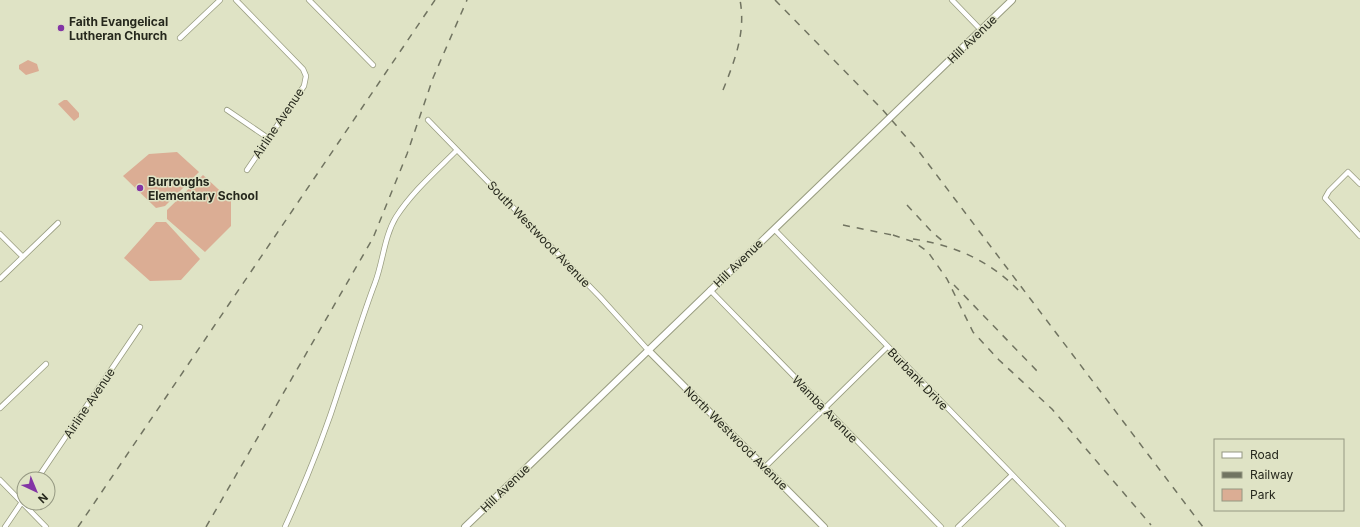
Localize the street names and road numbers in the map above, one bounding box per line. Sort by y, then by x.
street label: Hill Avenue [944,12,1000,66]
street label: Airline Avenue [249,85,307,161]
street label: South Westwood Avenue [484,178,594,290]
street label: Hill Avenue [710,236,766,290]
street label: Burbank Drive [885,345,951,413]
street label: Airline Avenue [60,365,118,441]
street label: Wamba Avenue [789,372,861,446]
street label: North Westwood Avenue [681,383,791,493]
street label: Hill Avenue [477,461,533,515]

